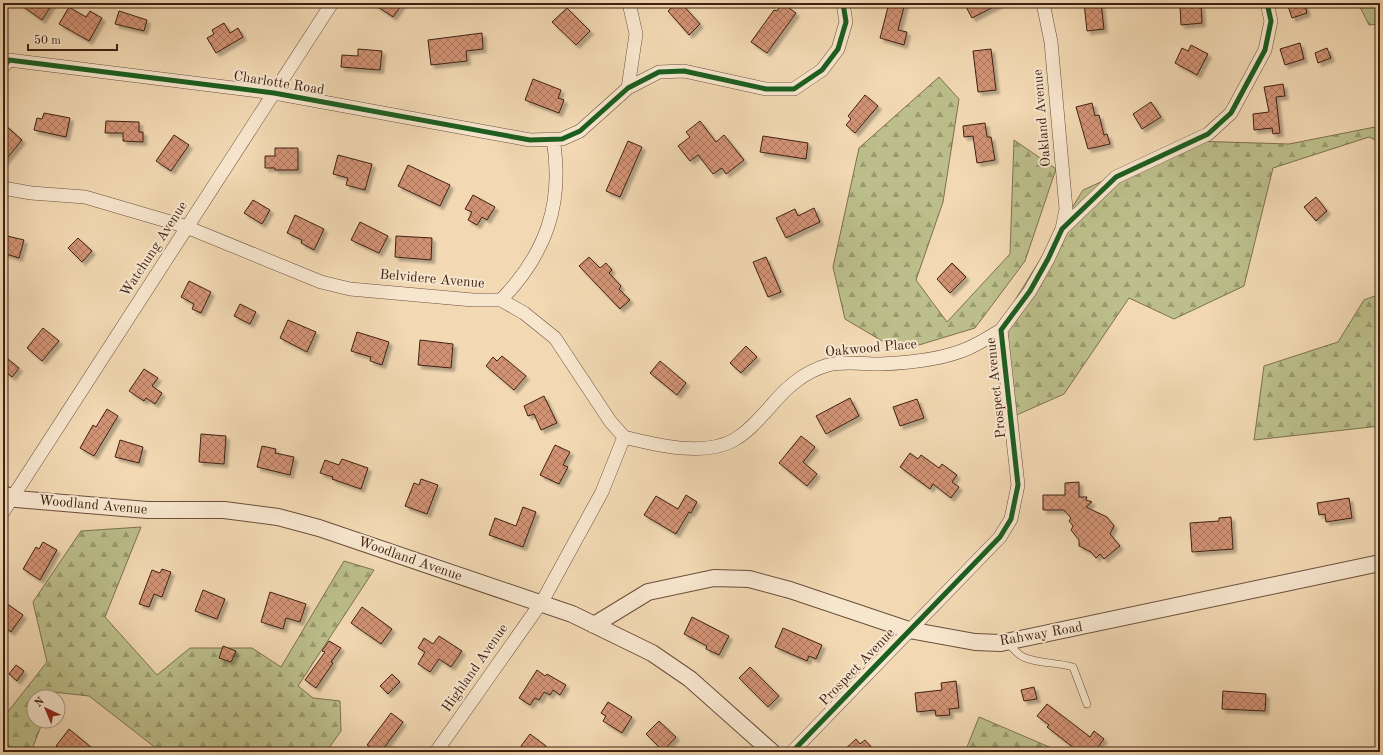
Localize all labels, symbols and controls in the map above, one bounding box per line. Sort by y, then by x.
scale bar [28,26,117,52]
text: 50 m [34,34,61,47]
street label: Charlotte Road [233,69,325,97]
street label: Oakland Avenue [1031,69,1053,167]
street label: Watchung Avenue [118,199,190,299]
street label: Belvidere Avenue [379,267,485,291]
street label: Oakwood Place [825,337,917,359]
street label: Prospect Avenue [984,337,1008,439]
street label: Woodland Avenue [38,493,148,517]
street label: Woodland Avenue [356,535,464,583]
street label: Rahway Road [998,620,1084,648]
street label: Highland Avenue [439,621,511,715]
street label: Prospect Avenue [817,626,897,708]
north arrow [26,689,66,729]
text: N [33,696,47,710]

